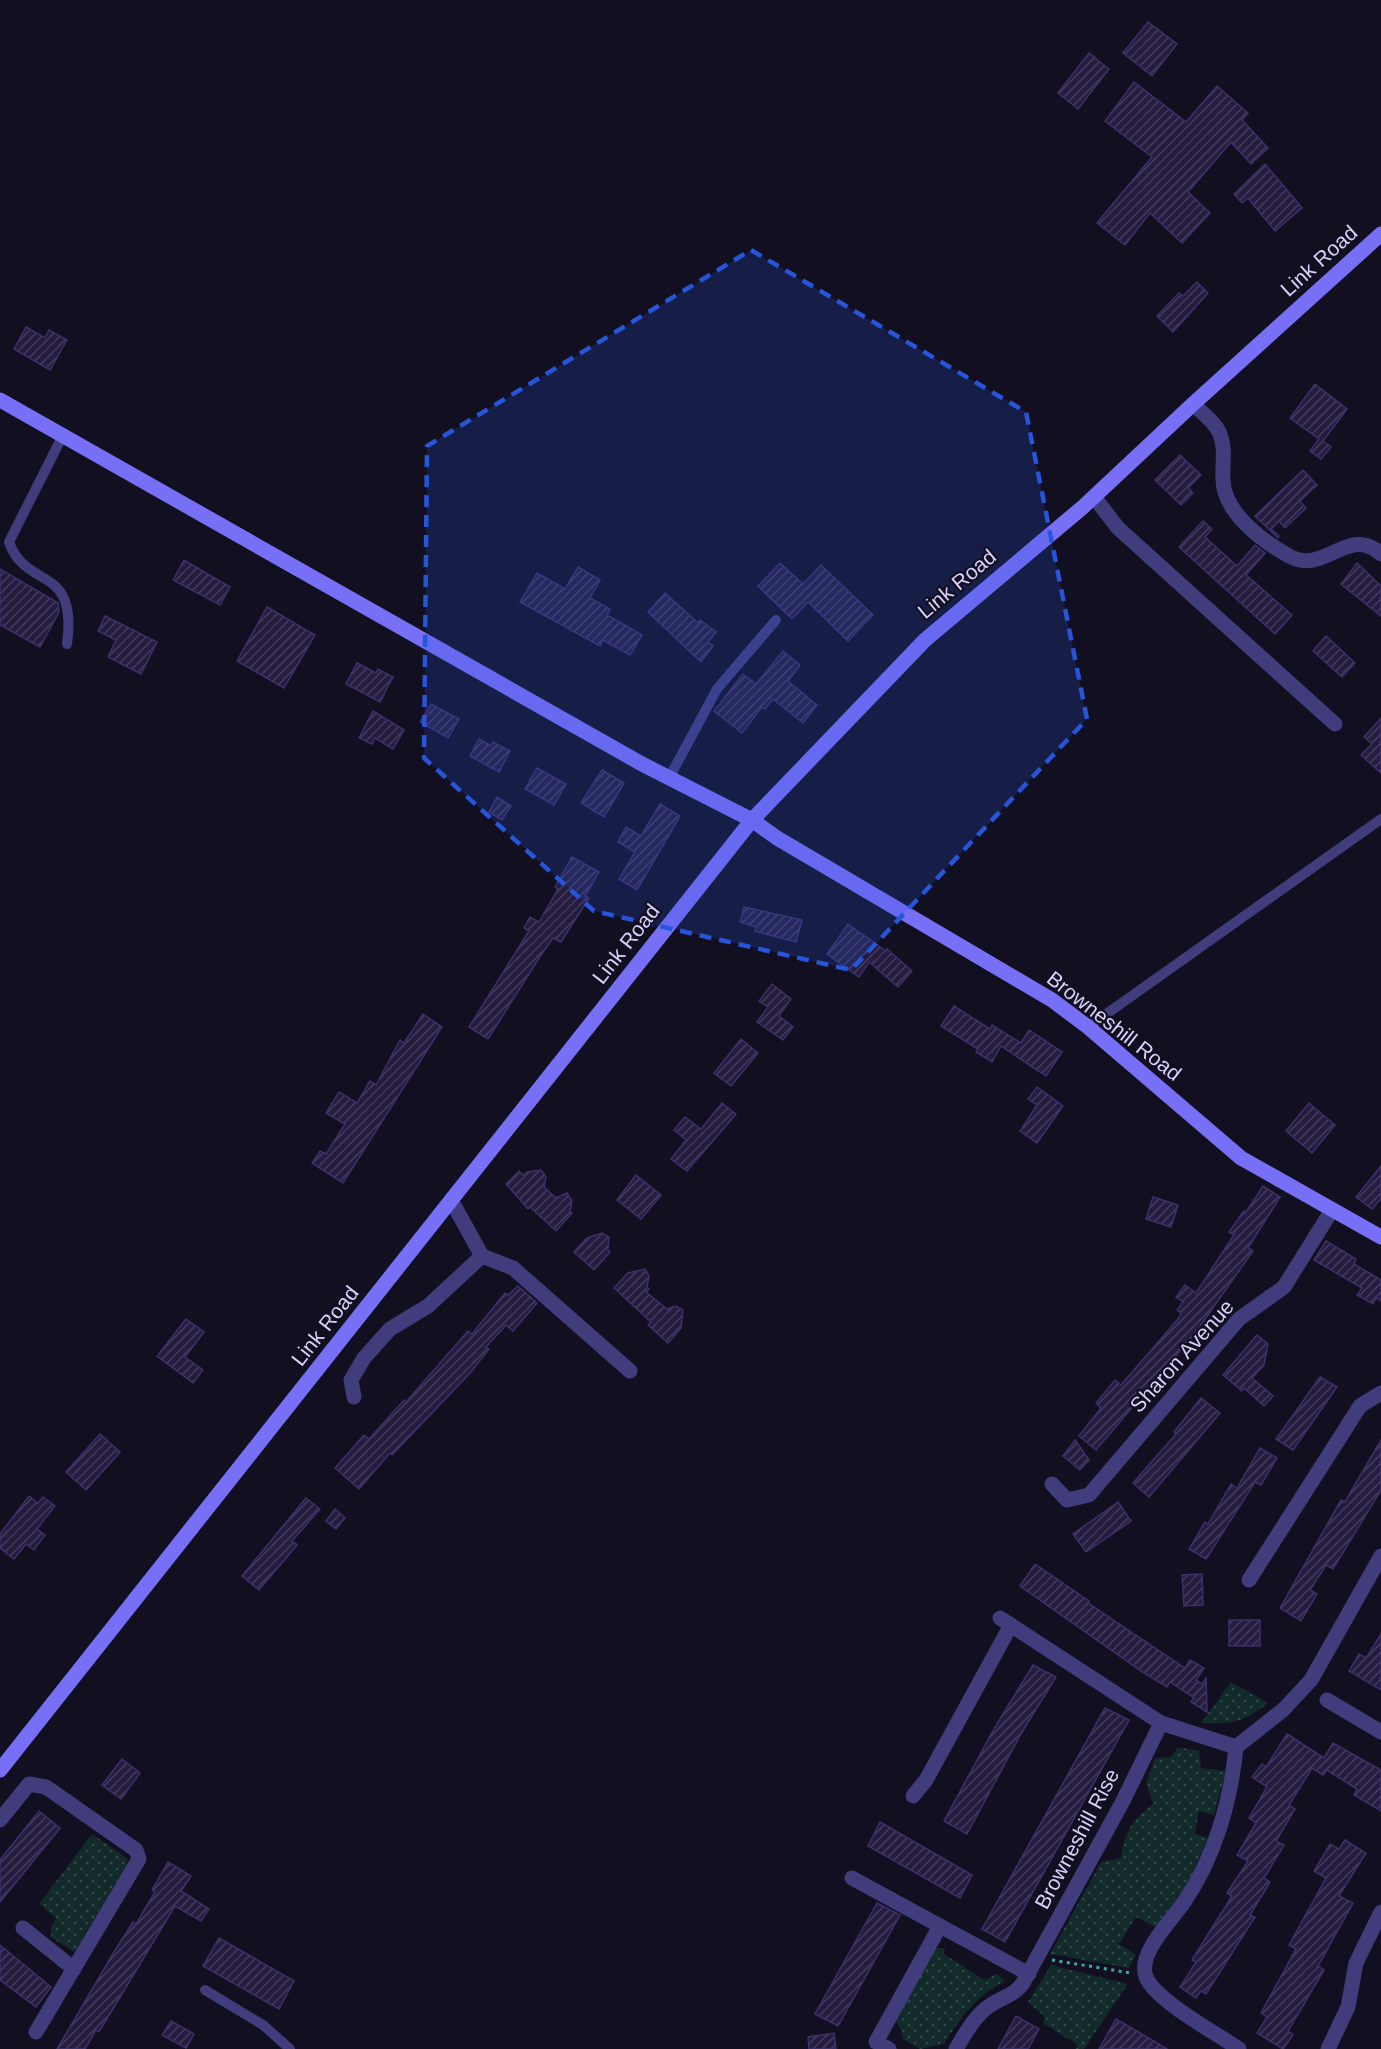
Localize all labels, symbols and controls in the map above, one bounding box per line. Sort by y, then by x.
street label: Link Road [1276,220,1361,301]
street label: Link Road [913,544,1000,623]
street label: Link Road [587,899,664,988]
street label: Browneshill Road [1043,966,1186,1085]
street label: Link Road [286,1281,363,1370]
street label: Sharon Avenue [1125,1295,1238,1417]
street label: Browneshill Rise [1030,1765,1123,1913]

